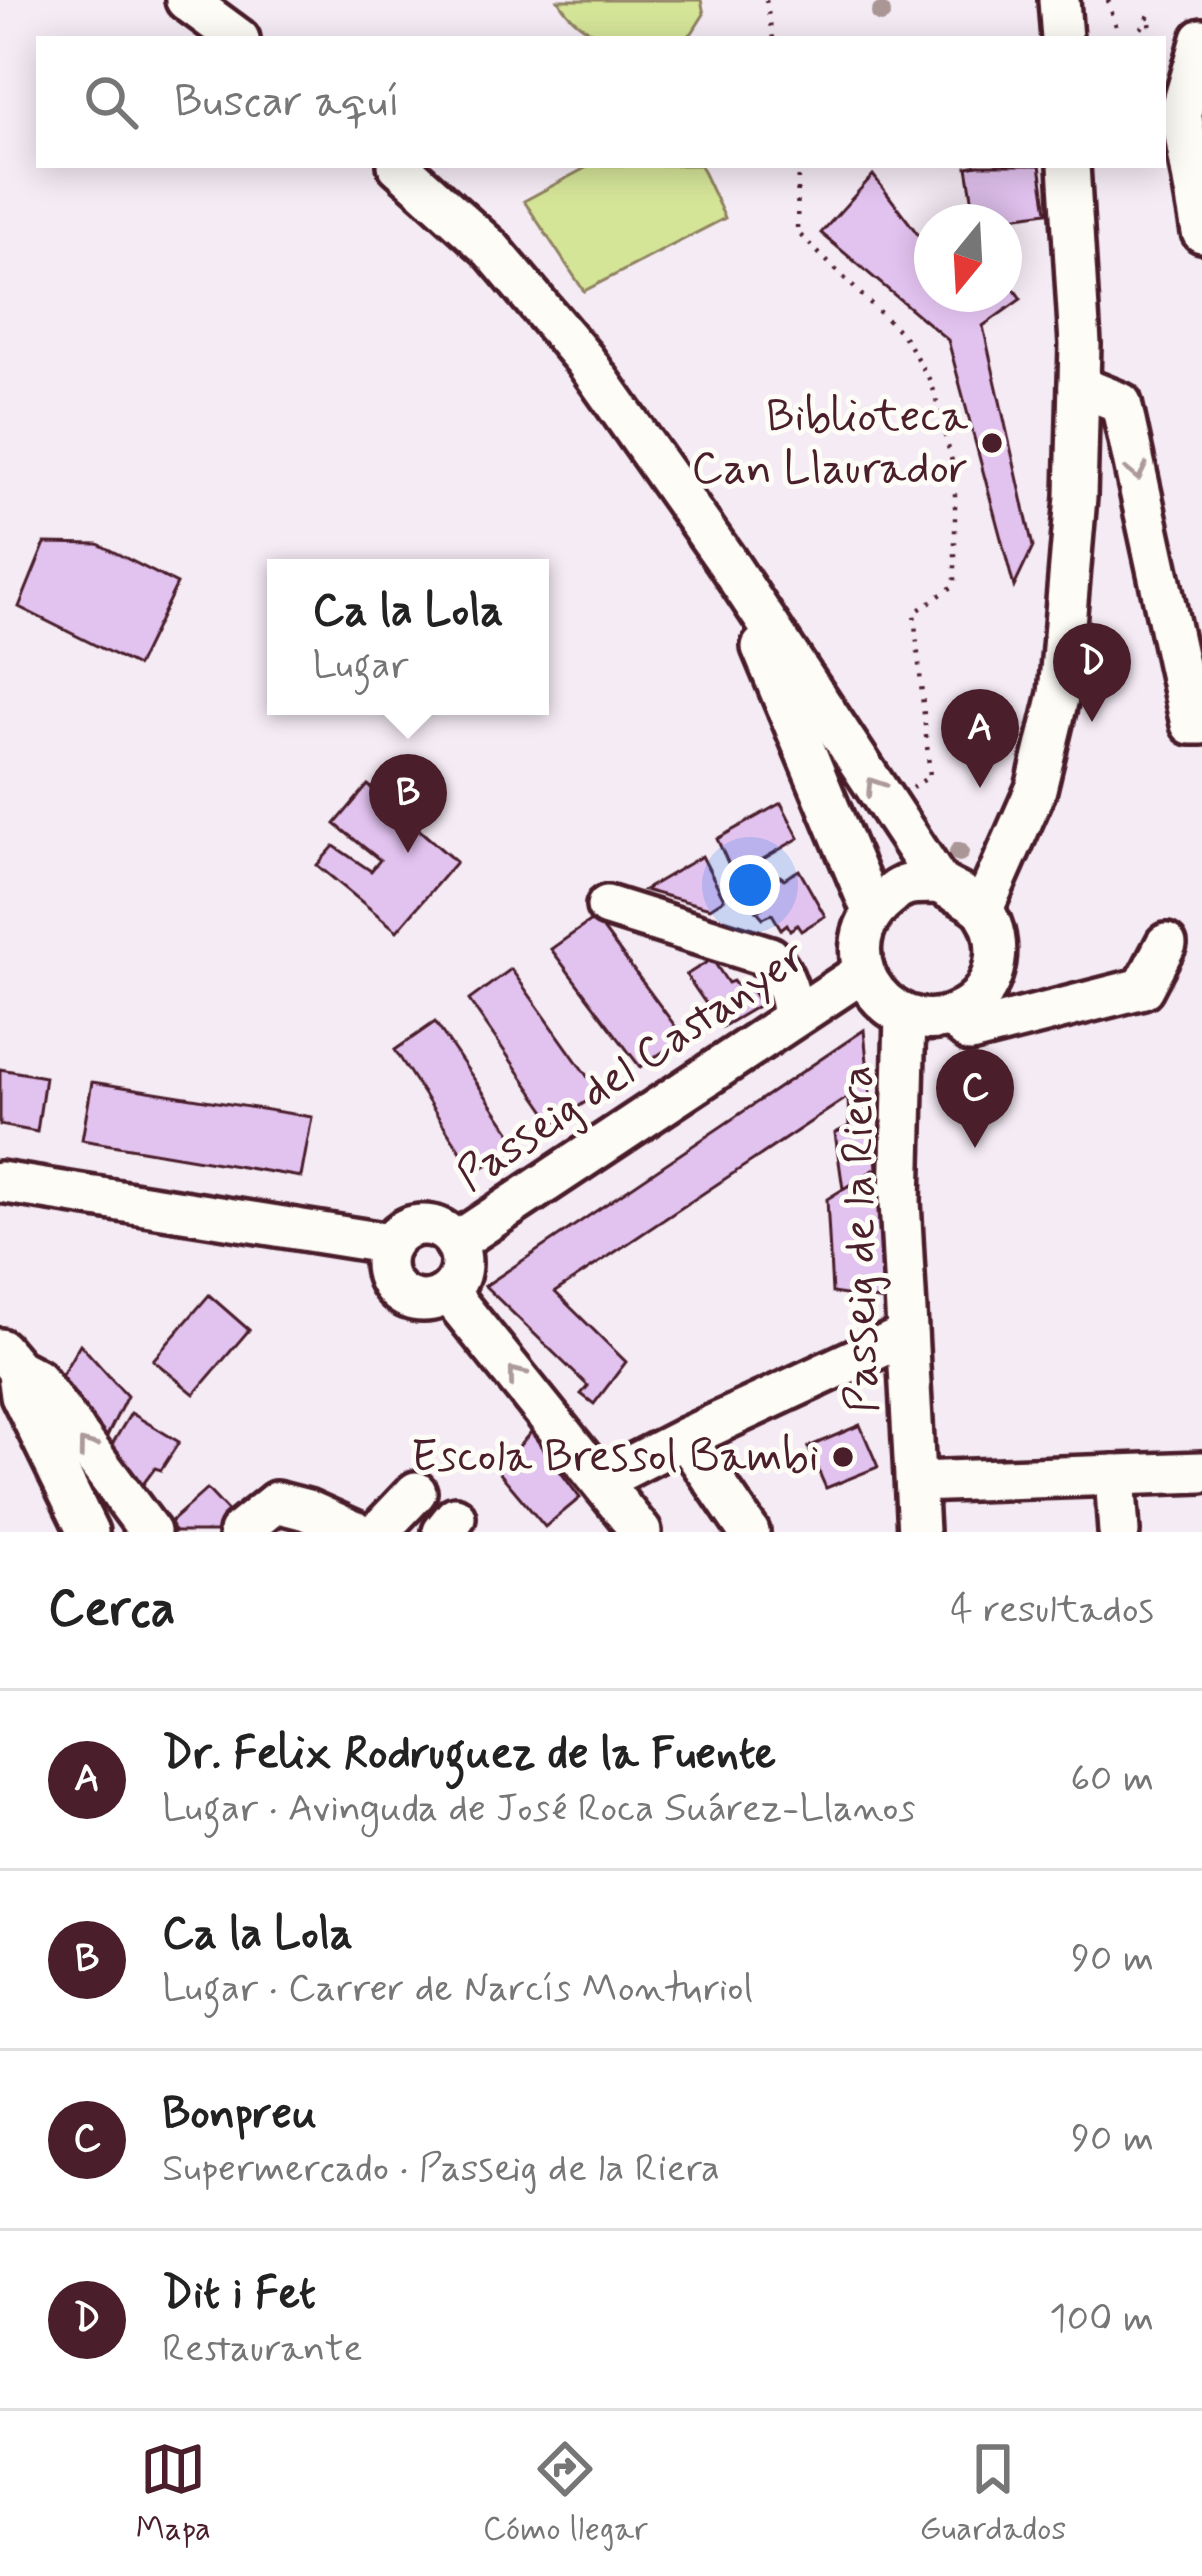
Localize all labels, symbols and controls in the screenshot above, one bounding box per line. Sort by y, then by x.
search box [36,36,1166,168]
icon: search [78,69,144,135]
text: Buscar aquí [174,73,400,132]
north arrow [914,204,1022,312]
place label: Biblioteca Can Llaurador [691,388,969,499]
marker: Biblioteca Can Llaurador [979,430,1005,456]
one-way arrow [1124,462,1149,482]
popup [267,559,549,715]
text: Ca la Lola [313,582,503,641]
pin: D [1053,623,1131,722]
text: Lugar [313,641,409,692]
pin: A [941,689,1019,788]
pin: B [369,754,447,853]
one-way arrow [867,777,889,799]
your location [720,855,780,915]
street label: Passeig del Castanyer [446,928,819,1206]
pin: C [936,1049,1014,1148]
street label: Passeig de la Riera [828,1065,894,1413]
one-way arrow [508,1367,530,1389]
place label: Escola Bressol Bambi [411,1428,819,1487]
one-way arrow [79,1439,101,1460]
marker: Escola Bressol Bambi [830,1444,856,1470]
text: Cerca [48,1577,176,1643]
text: 4 resultados [950,1585,1154,1636]
text: Dr. Felix Rodruguez de la Fuente [162,1725,776,1784]
text: A [74,1754,100,1805]
text: 60 m [1070,1754,1154,1805]
text: Lugar · Avinguda de José Roca Suárez-Llanos [162,1784,915,1835]
text: Ca la Lola [162,1905,353,1964]
text: B [75,1934,99,1985]
text: 90 m [1071,1934,1154,1985]
text: Lugar · Carrer de Narcís Monturiol [162,1964,753,2015]
text: Bonpreu [162,2085,317,2144]
text: C [73,2114,101,2165]
text: 90 m [1071,2114,1154,2165]
text: Supermercado · Passeig de la Riera [162,2144,720,2195]
text: Dit i Fet [162,2265,316,2324]
text: D [74,2294,100,2345]
text: 100 m [1049,2294,1154,2345]
text: Restaurante [162,2324,363,2375]
tab: Mapa [136,2436,211,2552]
tab: Cómo llegar [483,2436,648,2552]
tab: Guardados [919,2436,1066,2552]

